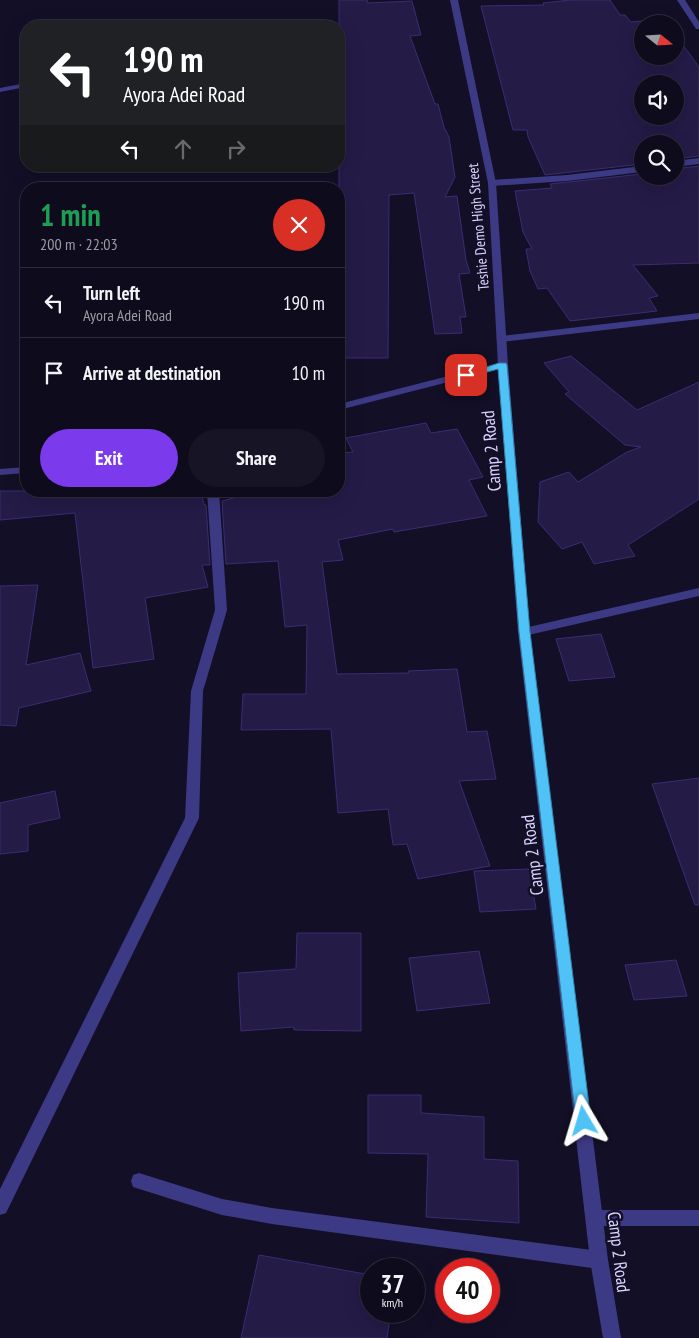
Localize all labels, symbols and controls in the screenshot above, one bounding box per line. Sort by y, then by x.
north arrow [634,15,684,65]
map controls [634,15,684,185]
text: 190 m [123,36,204,82]
icon: left [40,40,105,105]
button: sound [634,75,684,125]
text: Ayora Adei Road [123,80,245,108]
icon: left [116,135,144,163]
icon: ahead [169,135,197,163]
icon: right [222,135,250,163]
button: search [634,135,684,185]
street label: Teshie Demo High Street [463,163,493,291]
text: 1 min [40,195,101,234]
button: close [273,199,325,251]
text: 200 m · 22:03 [40,234,118,254]
text: Turn left [83,281,140,305]
icon: left [40,289,68,317]
text: 190 m [283,291,325,315]
text: Ayora Adei Road [83,305,172,325]
pin [445,354,487,396]
icon: arrive [40,359,68,387]
text: Arrive at destination [83,361,221,385]
text: 10 m [292,361,325,385]
icon: arrive [452,361,480,389]
street label: Camp 2 Road [476,410,506,492]
button: Exit [40,429,178,487]
button: Share [188,429,325,487]
street label: Camp 2 Road [516,813,548,897]
position arrow [557,1094,609,1146]
street label: Camp 2 Road [603,1210,635,1294]
speed limit sign: 40 [435,1258,500,1323]
text: 37 [381,1268,404,1300]
text: km/h [382,1295,403,1310]

